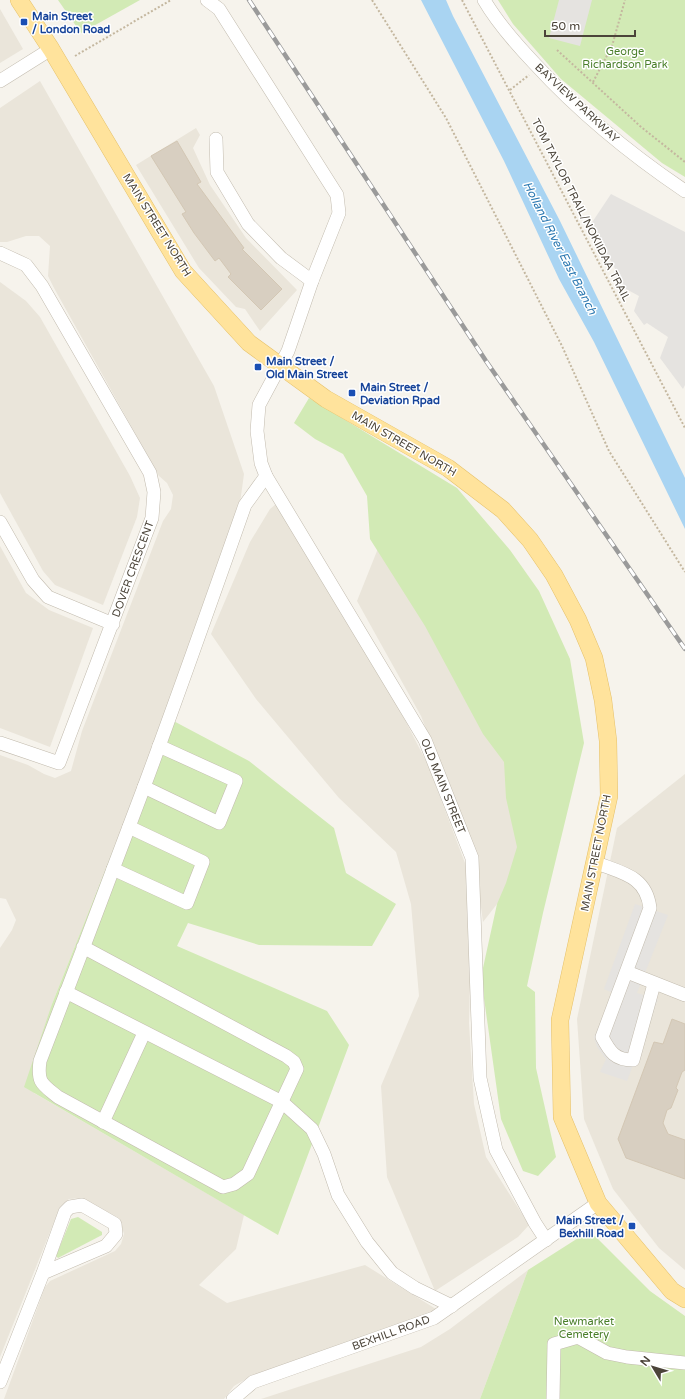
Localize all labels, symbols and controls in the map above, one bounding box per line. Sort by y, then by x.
place label: Main Street / London Road [32,10,110,36]
scale bar [545,12,635,38]
marker: Main Street / London Road [19,17,29,27]
text: 50 m [551,19,580,33]
park label: George Richardson Park [582,45,668,71]
street label: BAYVIEW PARKWAY [532,61,622,145]
street label: TOM TAYLOR TRAIL/NOKIIDAA TRAIL [529,117,633,304]
street label: MAIN STREET NORTH [120,171,194,279]
water label: Holland River East Branch [520,179,600,318]
place label: Main Street / Old Main Street [266,355,349,381]
marker: Main Street / Old Main Street [253,362,263,372]
place label: Main Street / Deviation Rpad [360,381,440,408]
marker: Main Street / Deviation Rpad [347,388,357,398]
street label: MAIN STREET NORTH [349,409,459,479]
street label: DOVER CRESCENT [109,519,157,619]
street label: OLD MAIN STREET [418,736,468,836]
street label: MAIN STREET NORTH [578,793,614,913]
place label: Main Street / Bexhill Road [556,1214,624,1240]
marker: Main Street / Bexhill Road [627,1221,637,1231]
street label: BEXHILL ROAD [350,1313,432,1353]
park label: Newmarket Cemetery [554,1315,614,1341]
north arrow [633,1347,673,1387]
text: N [638,1354,653,1369]

